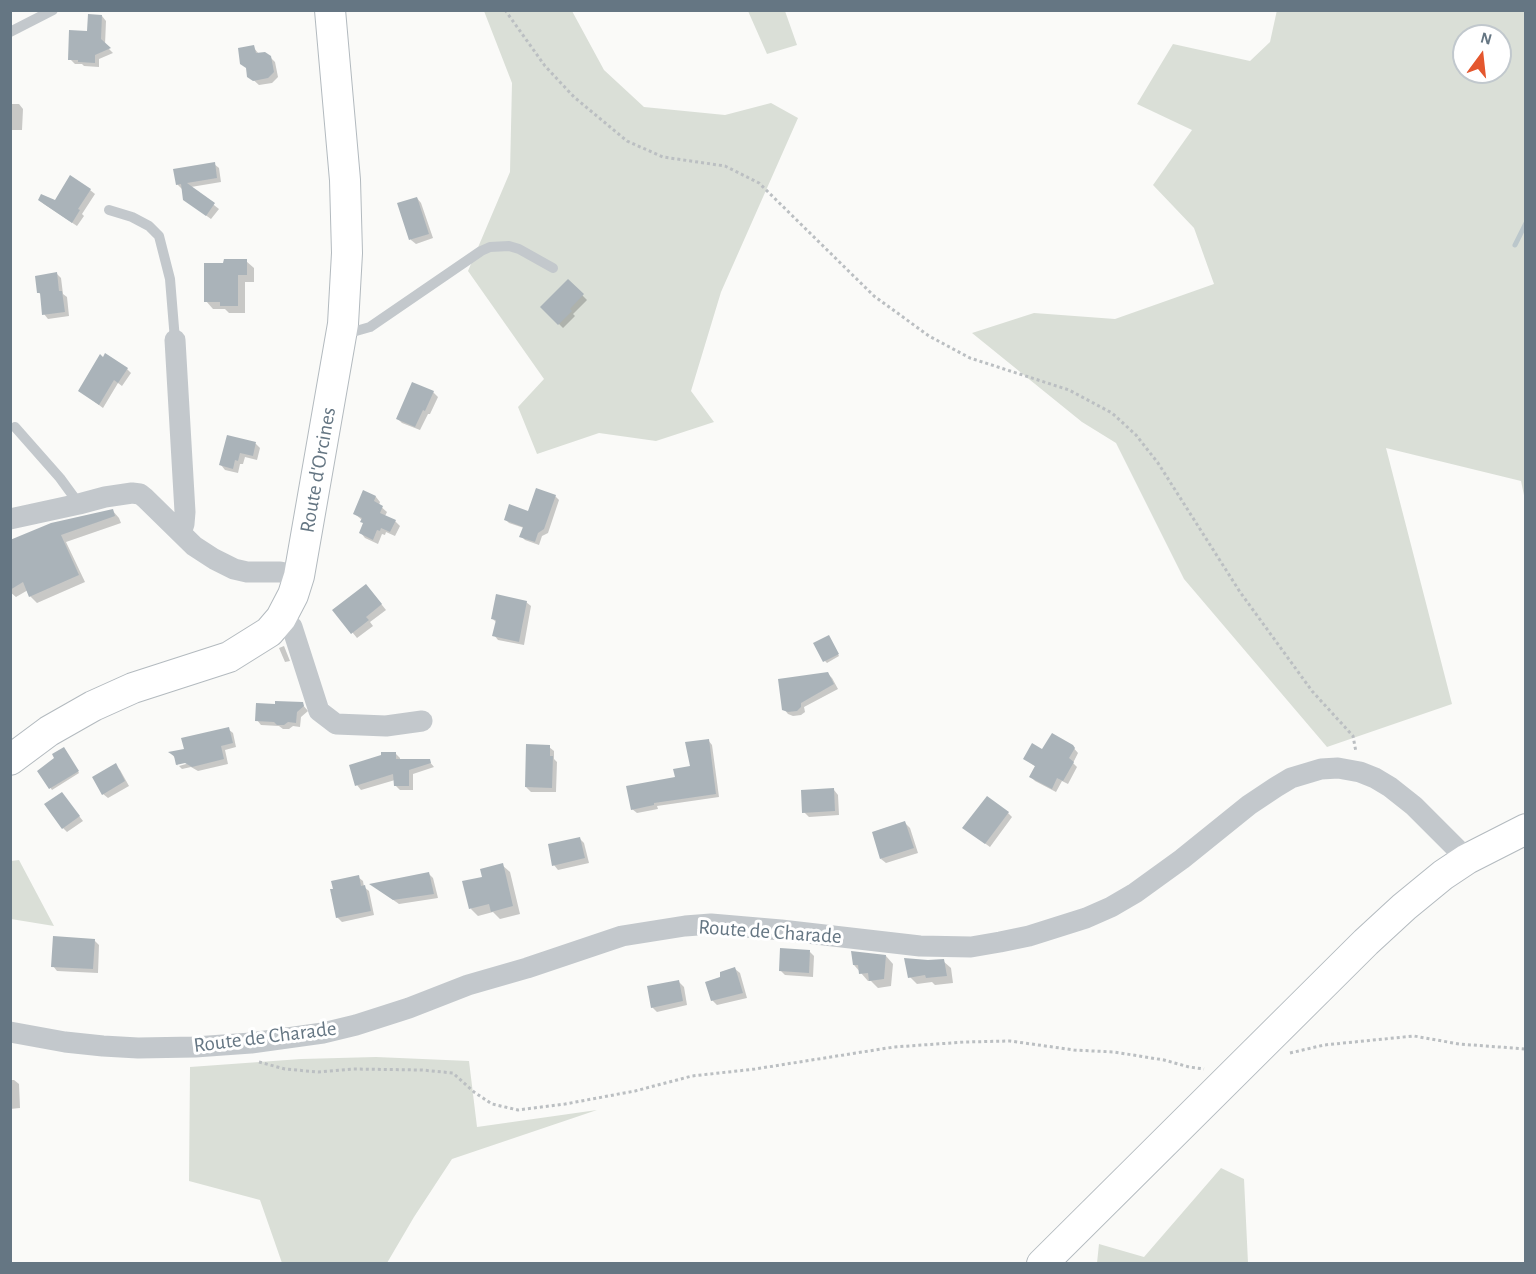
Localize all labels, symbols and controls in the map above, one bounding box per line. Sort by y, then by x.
north arrow [1452,24,1512,84]
text: N [1479,29,1494,48]
street label: Route d'Orcines [295,405,341,535]
street label: Route de Charade [697,914,843,950]
street label: Route de Charade [192,1016,338,1058]

